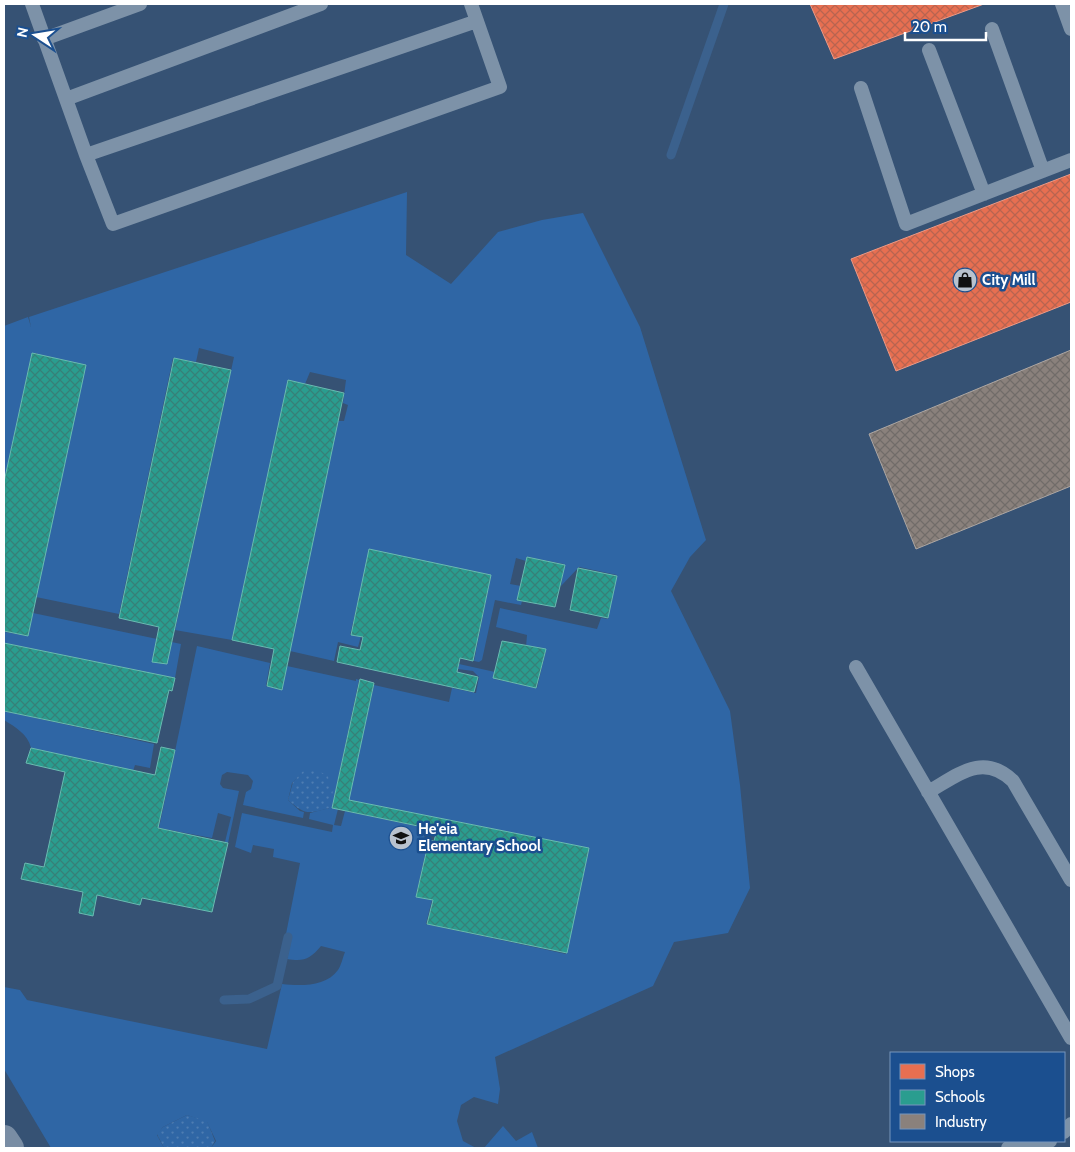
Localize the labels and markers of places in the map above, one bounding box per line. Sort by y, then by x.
shop icon: City Mill [952,267,978,293]
place label: City Mill [982,271,1036,289]
place label: He'eia Elementary School [418,820,541,855]
school or university icon: He'eia Elementary School [388,825,414,851]

